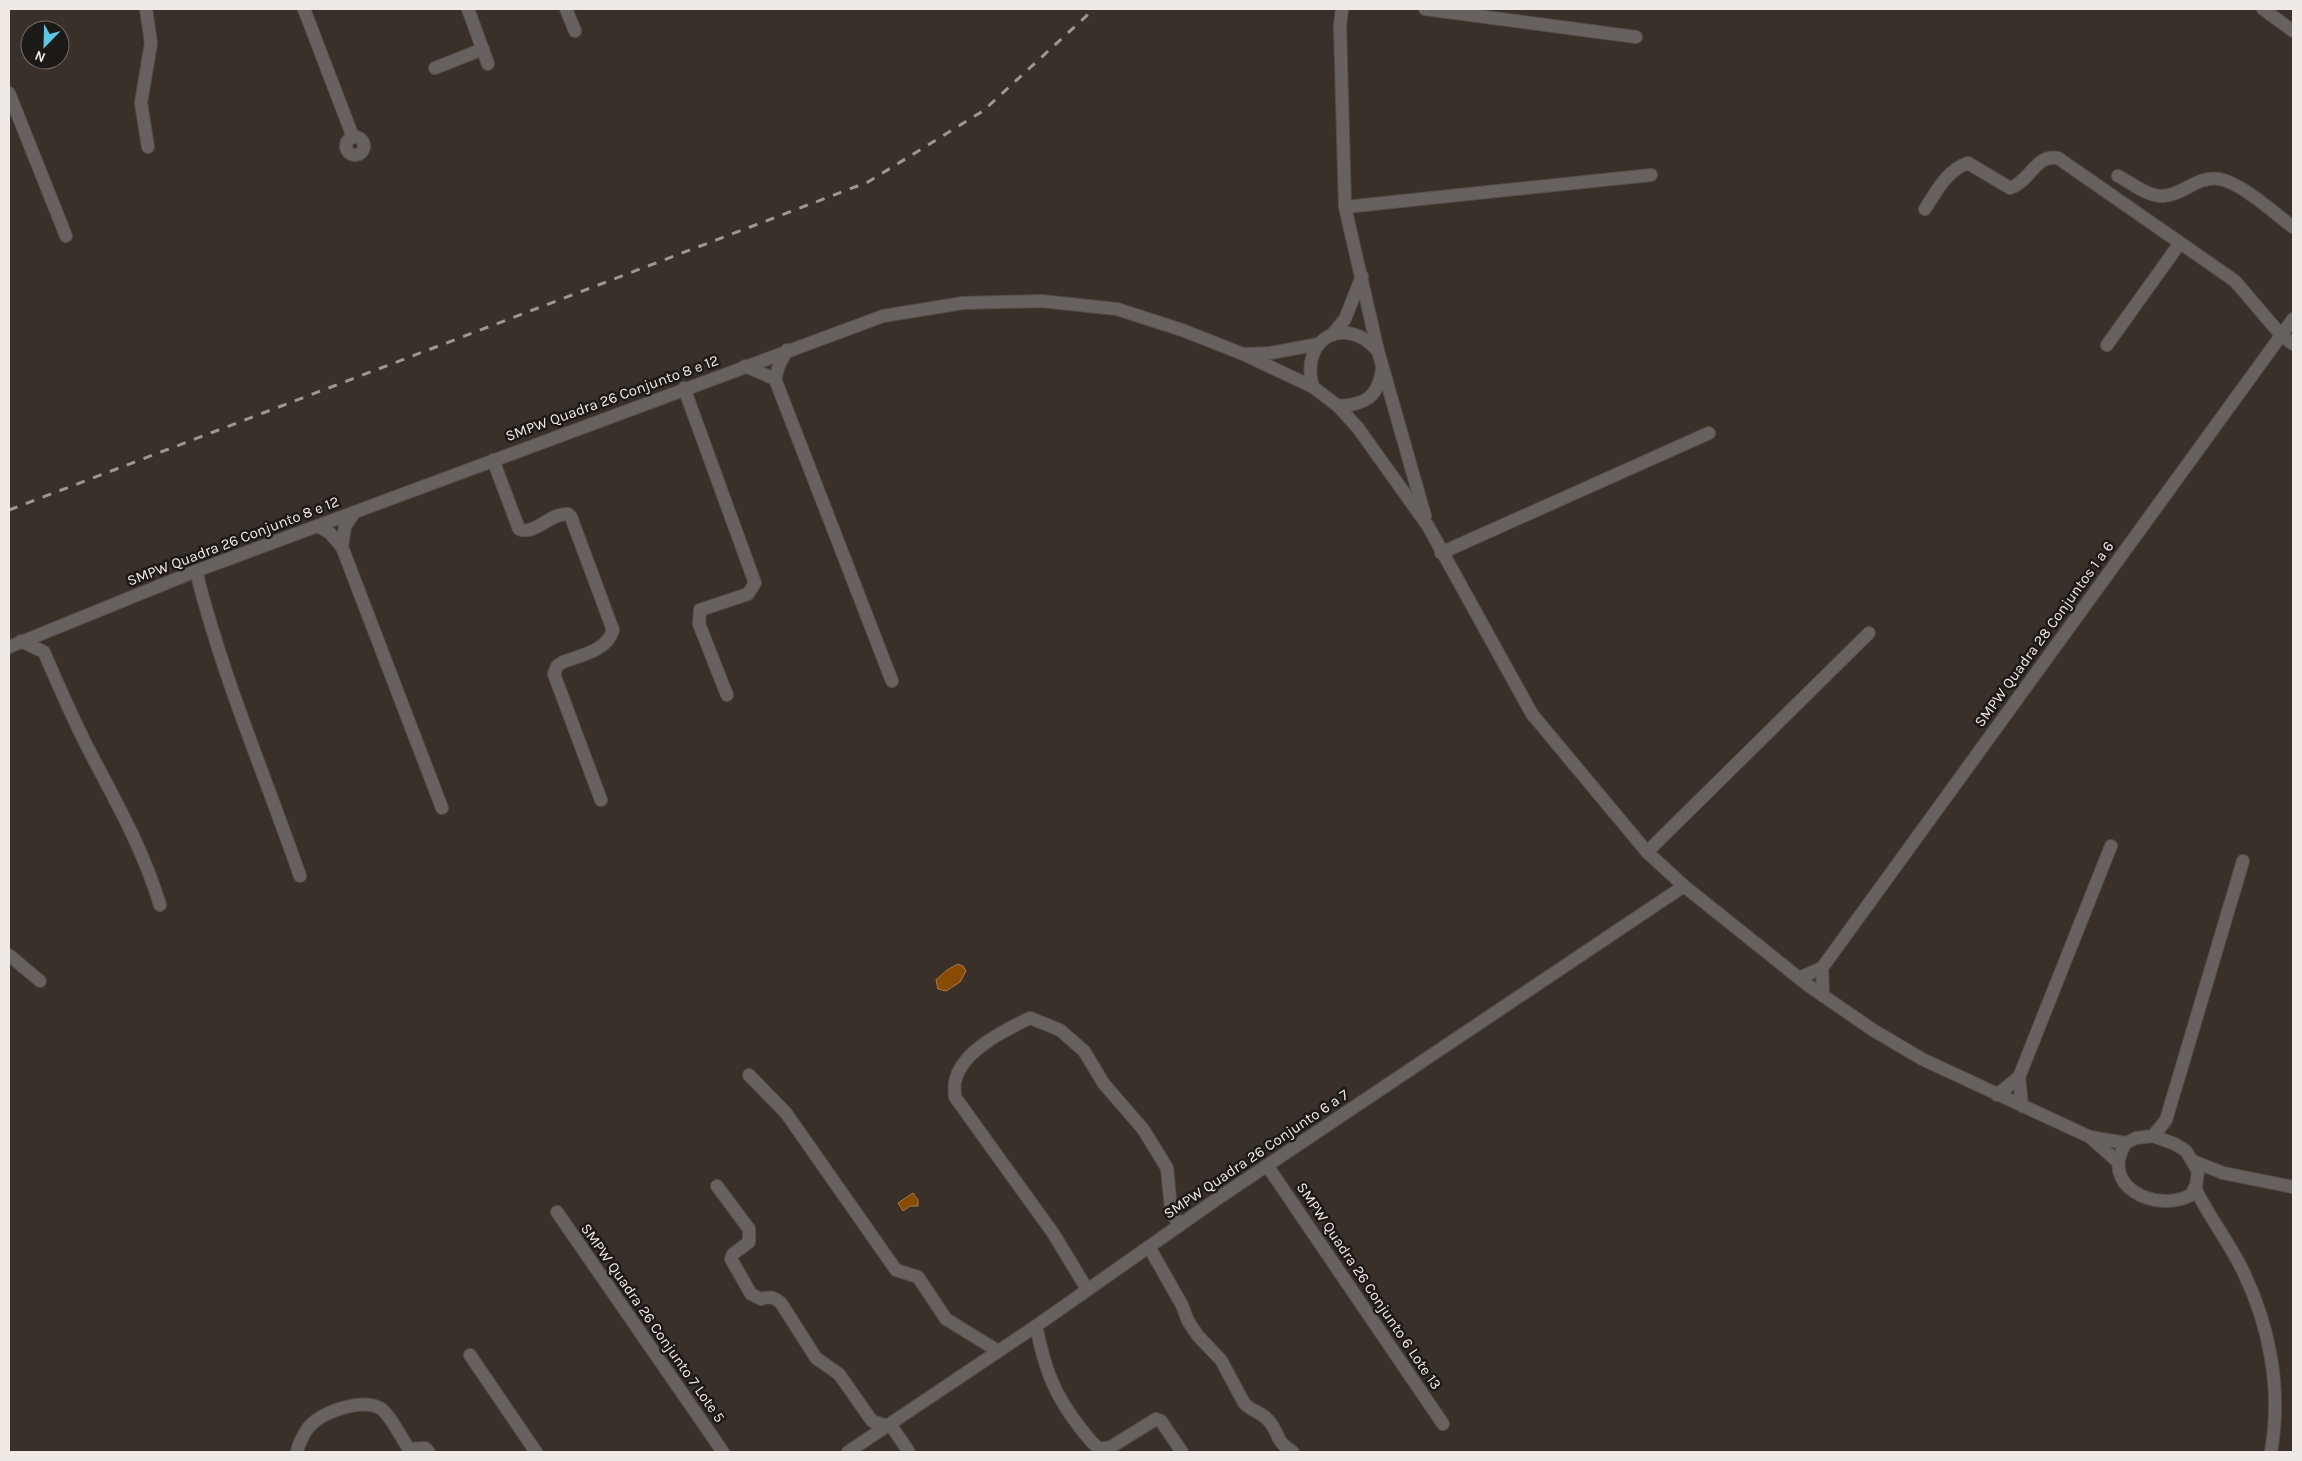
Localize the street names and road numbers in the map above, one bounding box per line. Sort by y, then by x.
street label: SMPW Quadra 26 Conjunto 8 e 12 [503,351,721,445]
street label: SMPW Quadra 26 Conjunto 8 e 12 [125,492,341,590]
street label: SMPW Quadra 28 Conjuntos 1 a 6 [1971,538,2117,730]
street label: SMPW Quadra 26 Conjunto 6 a 7 [1160,1085,1352,1223]
street label: SMPW Quadra 26 Conjunto 6 Lote 13 [1293,1179,1445,1393]
street label: SMPW Quadra 26 Conjunto 7 Lote 5 [577,1220,729,1426]

